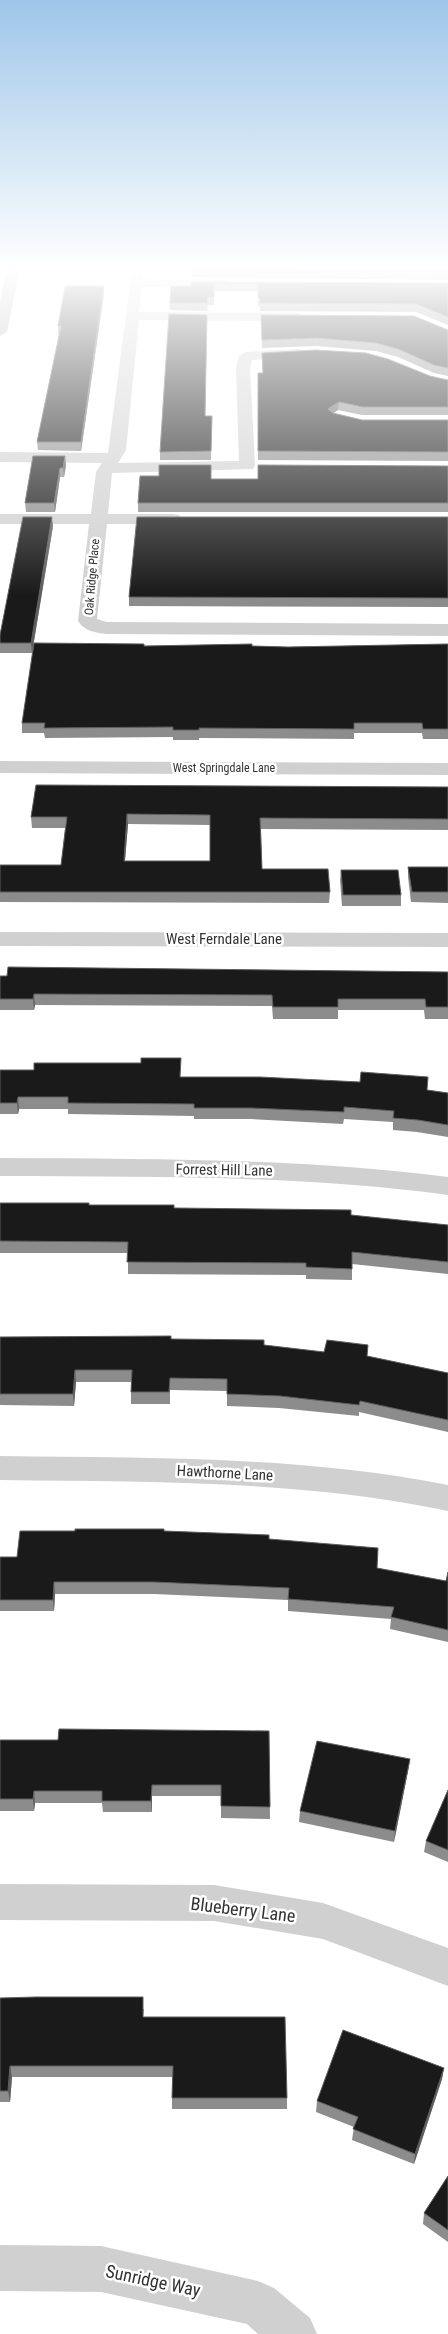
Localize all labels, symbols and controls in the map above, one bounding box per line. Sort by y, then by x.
street label: Oak Ridge Place [82,538,102,616]
street label: West Springdale Lane [173,761,276,775]
street label: West Ferndale Lane [166,930,282,948]
street label: Forrest Hill Lane [175,1160,273,1180]
street label: Hawthorne Lane [176,1461,274,1485]
street label: Blueberry Lane [189,1893,297,1926]
street label: Sunridge Way [104,2260,203,2301]

